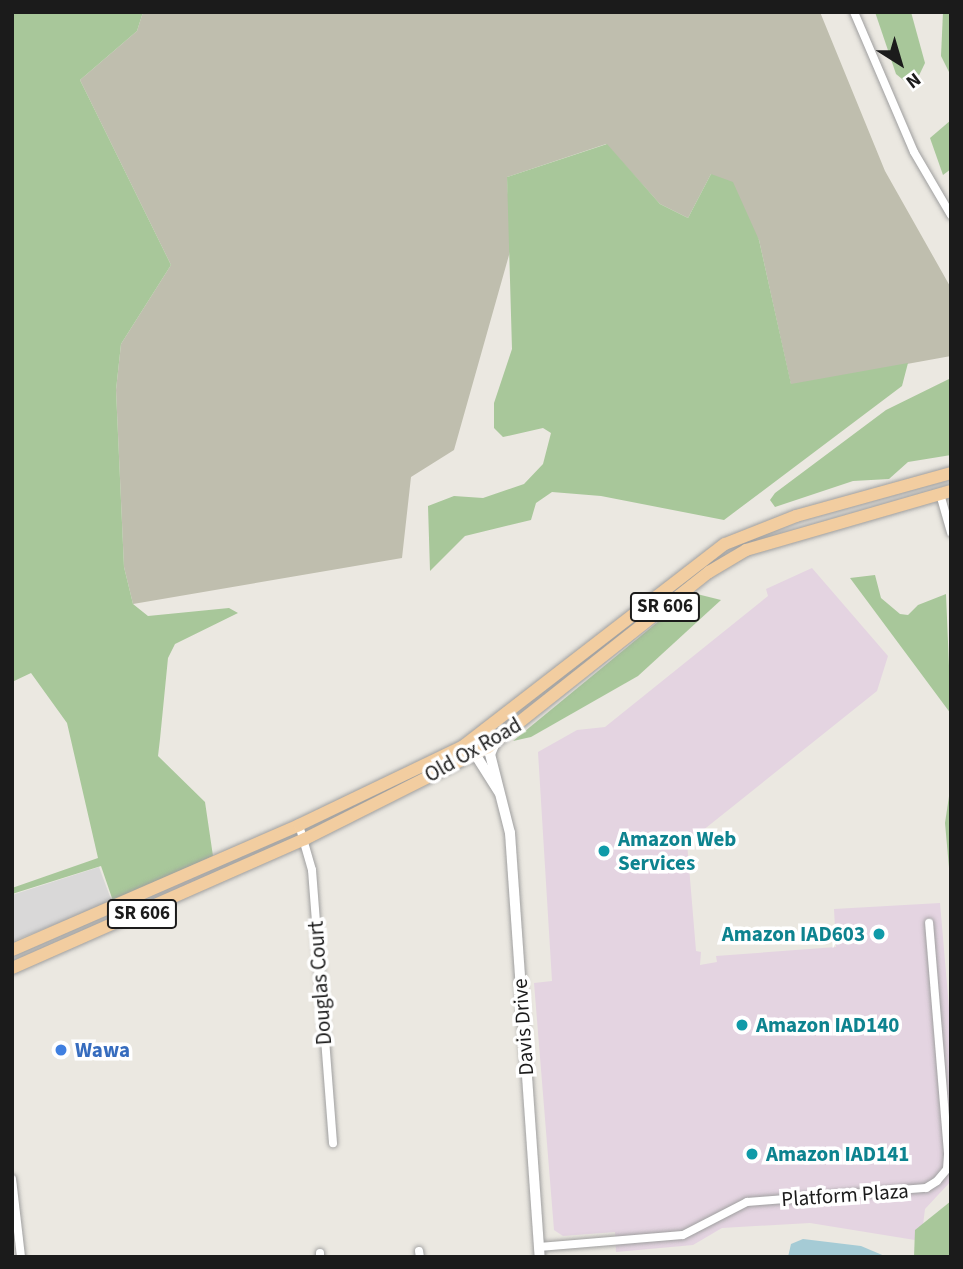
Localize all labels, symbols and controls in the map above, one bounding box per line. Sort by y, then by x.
north arrow [865,28,935,98]
text: N [900,66,926,95]
road number: SR 606 [628,592,702,622]
street label: Old Ox Road [420,712,526,788]
place label: Amazon Web Services [618,826,736,876]
marker: Amazon Web Services [596,843,612,859]
road number: SR 606 [105,898,179,930]
street label: Douglas Court [303,920,337,1046]
place label: Amazon IAD603 [722,921,865,947]
marker: Amazon IAD603 [871,926,887,942]
street label: Davis Drive [507,978,539,1076]
place label: Amazon IAD140 [756,1012,899,1038]
marker: Amazon IAD140 [734,1017,750,1033]
place label: Wawa [75,1037,130,1063]
marker: Wawa [53,1042,69,1058]
place label: Amazon IAD141 [766,1141,909,1167]
marker: Amazon IAD141 [744,1146,760,1162]
street label: Platform Plaza [781,1178,909,1212]

